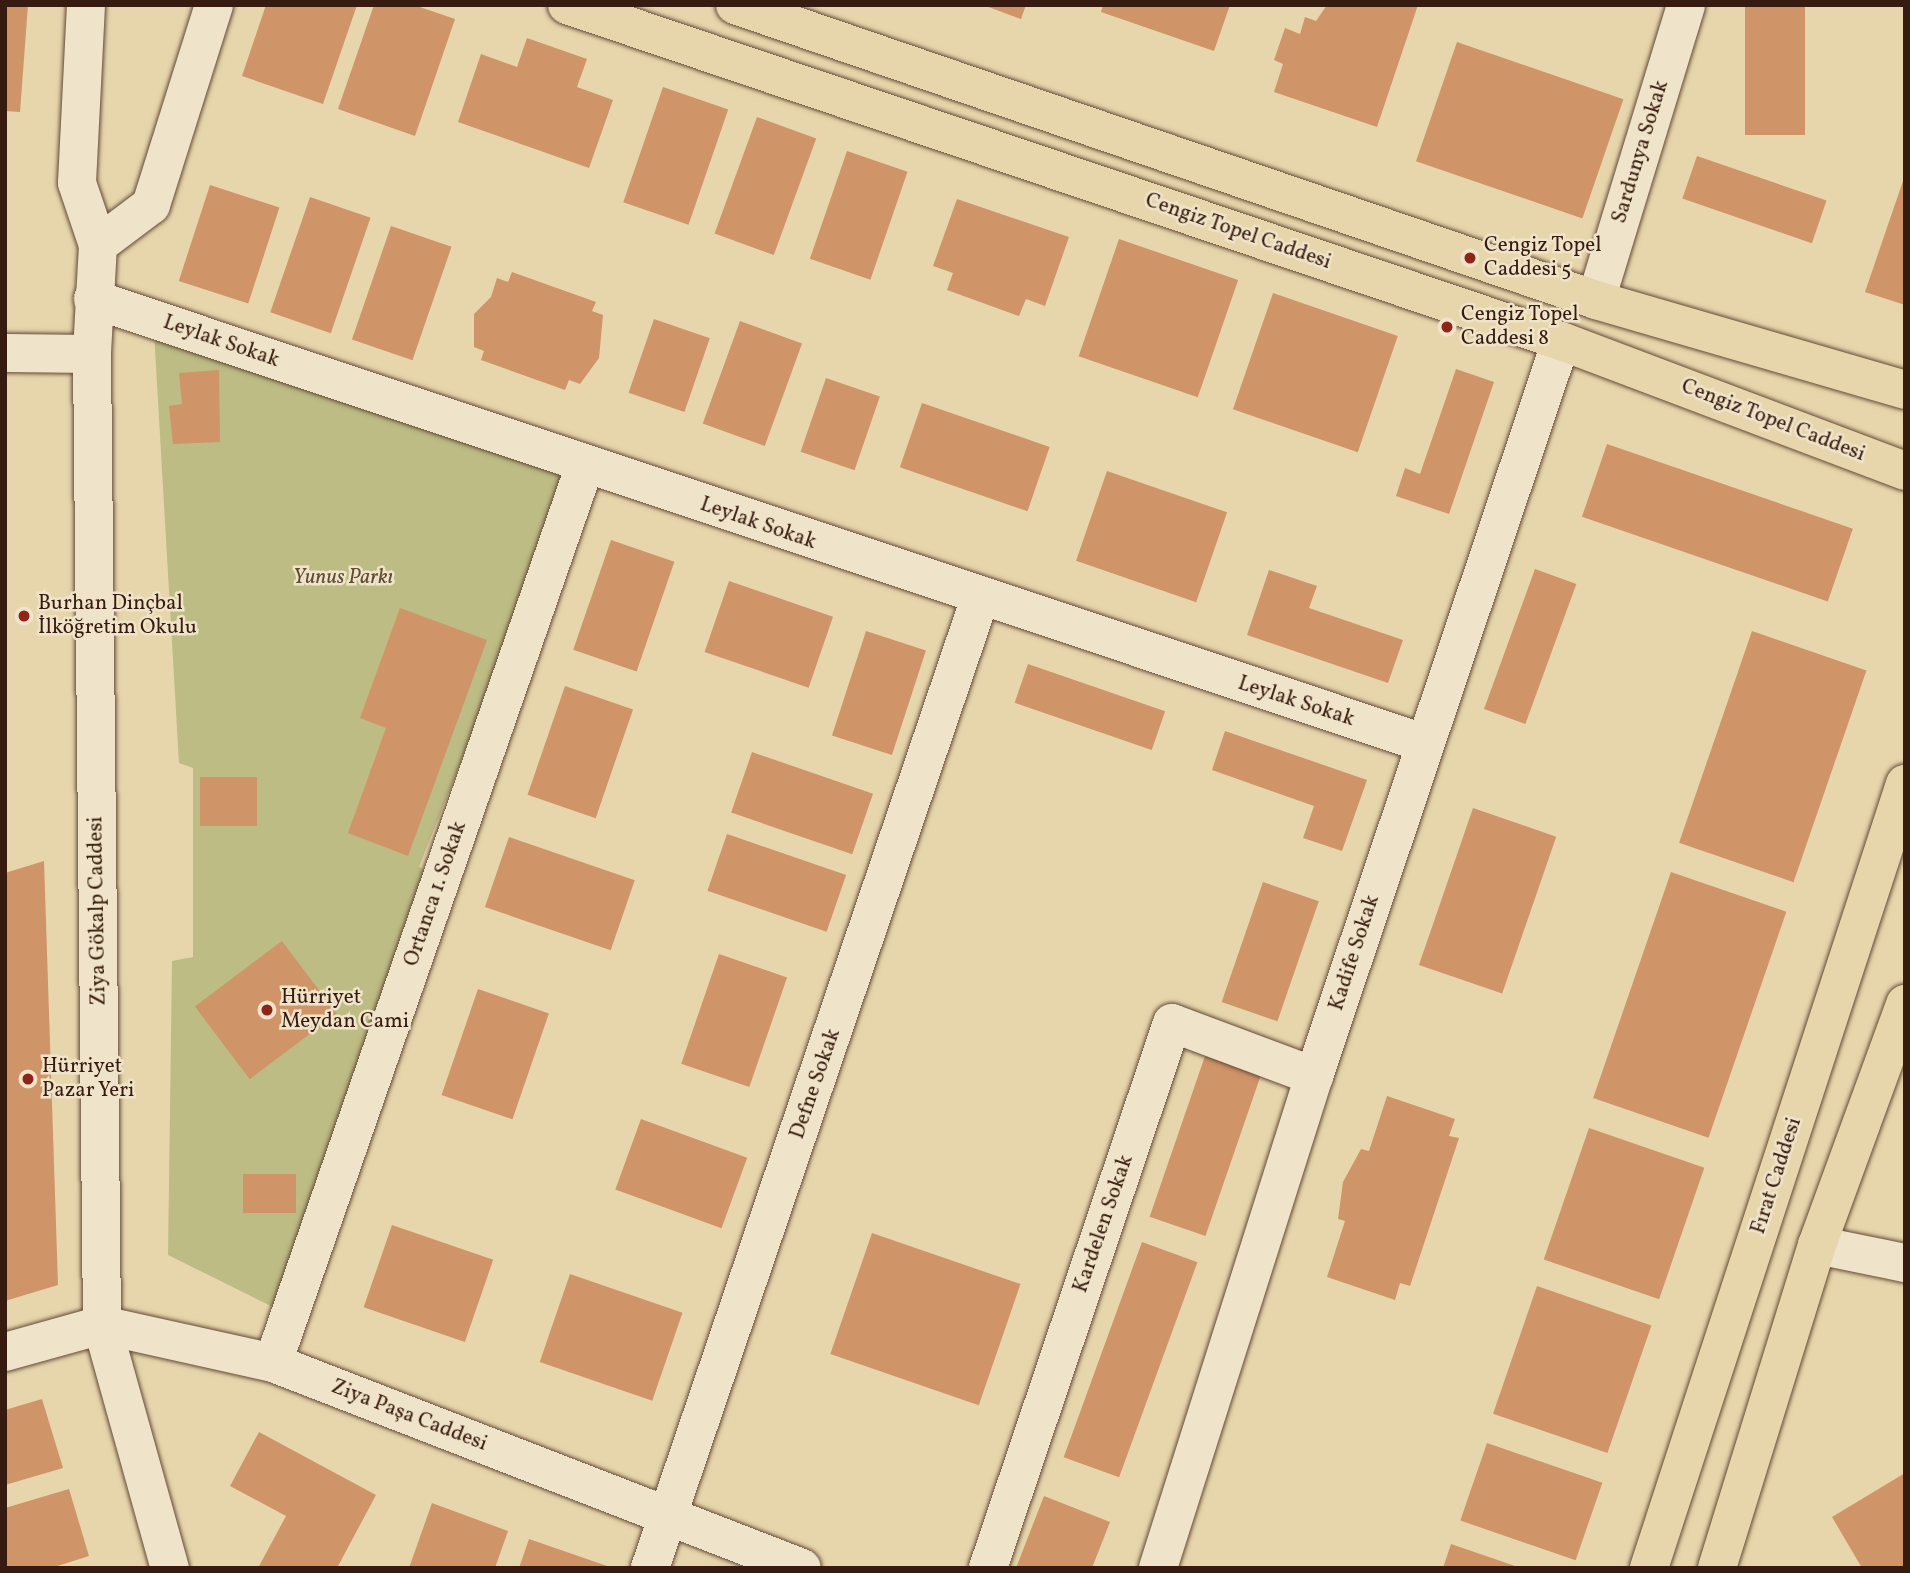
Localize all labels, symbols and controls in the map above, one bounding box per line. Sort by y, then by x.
street label: Sardunya Sokak [1607,77,1675,227]
street label: Cengiz Topel Caddesi [1141,188,1335,276]
place label: Cengiz Topel Caddesi 5 [1484,233,1602,283]
marker: Cengiz Topel Caddesi 5 [1462,250,1478,266]
place label: Cengiz Topel Caddesi 8 [1461,302,1579,352]
street label: Leylak Sokak [160,310,282,374]
marker: Cengiz Topel Caddesi 8 [1439,319,1455,335]
street label: Cengiz Topel Caddesi [1677,374,1869,468]
street label: Leylak Sokak [697,492,819,556]
park label: Yunus Parkı [293,565,393,591]
place label: Burhan Dinçbal İlköğretim Okulu [38,591,197,641]
marker: Burhan Dinçbal İlköğretim Okulu [16,608,32,624]
street label: Leylak Sokak [1234,671,1358,733]
street label: Ziya Gökalp Caddesi [84,816,112,1006]
street label: Ortanca 1. Sokak [399,818,473,970]
street label: Kadife Sokak [1324,892,1386,1014]
place label: Hürriyet Meydan Cami [281,985,409,1035]
marker: Hürriyet Meydan Cami [259,1002,275,1018]
street label: Defne Sokak [785,1026,847,1142]
place label: Hürriyet Pazar Yeri [42,1054,135,1104]
marker: Hürriyet Pazar Yeri [20,1071,36,1087]
street label: Fırat Caddesi [1746,1115,1808,1237]
street label: Kardelen Sokak [1069,1152,1139,1296]
street label: Ziya Paşa Caddesi [327,1375,491,1457]

